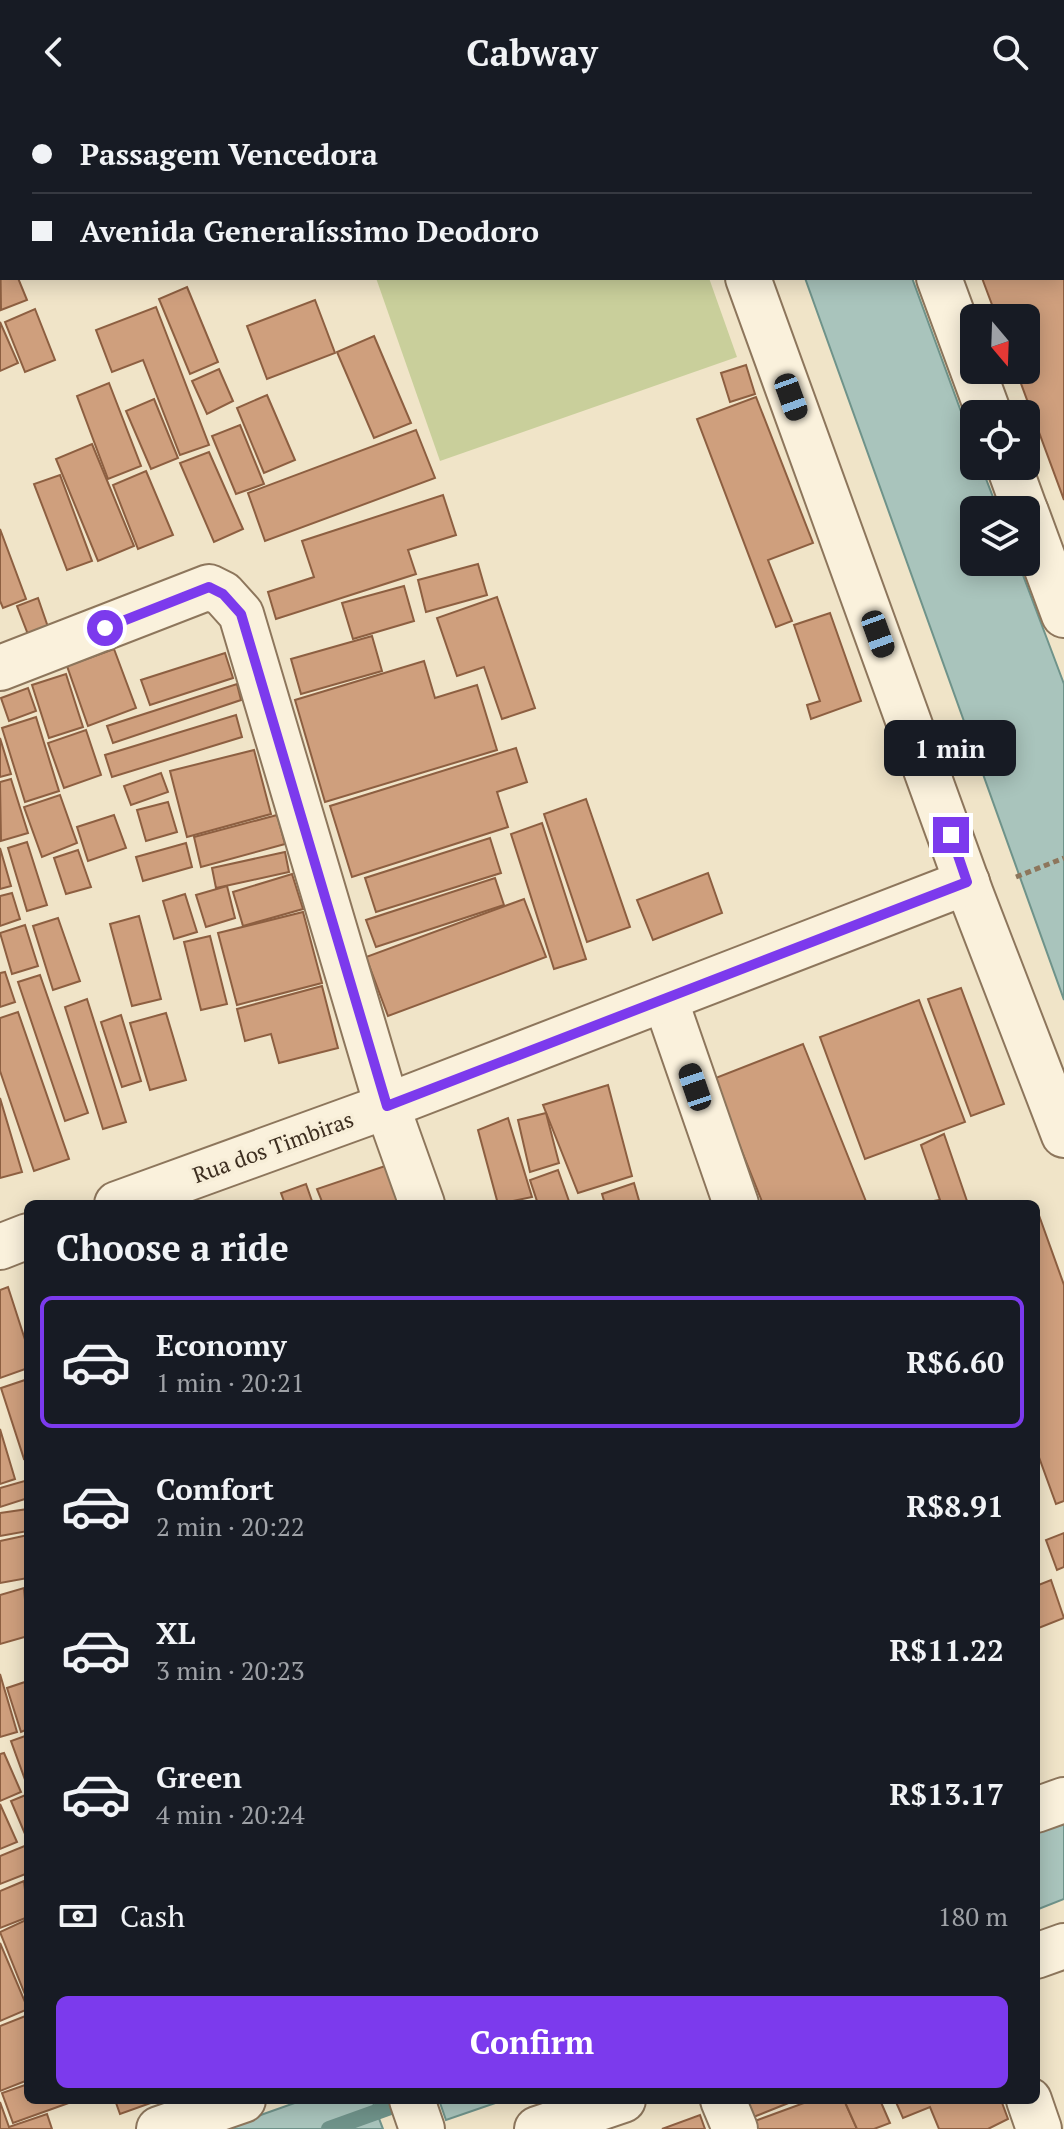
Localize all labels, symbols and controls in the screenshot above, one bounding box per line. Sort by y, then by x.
text: Cabway [466,29,598,76]
icon: back [32,30,76,74]
icon: search [988,30,1032,74]
text: Passagem Vencedora [80,134,378,174]
text: Avenida Generalíssimo Deodoro [80,211,539,251]
north arrow [960,304,1040,384]
map controls [960,304,1040,576]
car [772,370,810,424]
button: locate [960,400,1040,480]
button: layers [960,496,1040,576]
car [859,607,897,661]
route start [87,610,123,646]
callout: 1 min [885,719,1017,775]
text: 1 min [914,731,986,765]
route end [933,817,969,853]
car [676,1060,714,1114]
street label: Rua dos Timbiras [188,1104,357,1189]
text: Choose a ride [56,1224,289,1271]
text: Economy [156,1325,287,1365]
icon: car [60,1326,132,1398]
text: R$6.60 [906,1342,1004,1382]
text: 1 min · 20:21 [156,1365,305,1399]
text: Comfort [156,1469,274,1509]
icon: car [60,1470,132,1542]
text: R$8.91 [906,1486,1004,1526]
text: 2 min · 20:22 [156,1509,305,1543]
text: XL [156,1613,195,1653]
icon: car [60,1614,132,1686]
text: R$11.22 [889,1630,1004,1670]
text: 3 min · 20:23 [156,1653,305,1687]
text: Green [156,1757,242,1797]
icon: car [60,1758,132,1830]
text: R$13.17 [889,1774,1004,1814]
text: 4 min · 20:24 [156,1797,305,1831]
icon: cash [56,1894,100,1938]
text: Cash [120,1896,185,1936]
text: 180 m [938,1899,1008,1933]
button: Confirm [56,1996,1008,2088]

